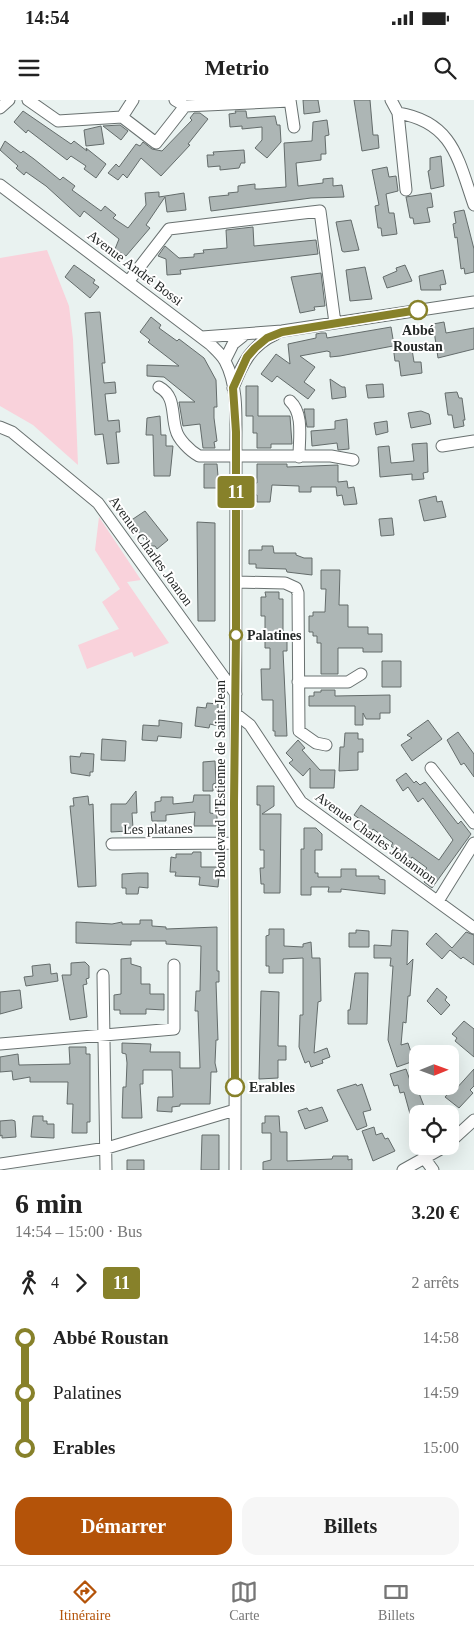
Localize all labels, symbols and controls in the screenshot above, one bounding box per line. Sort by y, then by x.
text: 14:54 [25,7,69,28]
icon: menu [15,54,43,82]
icon: search [431,54,459,82]
text: Metrio [205,55,269,80]
street label: Avenue André Bossi [85,227,185,309]
marker: Abbé Roustan [408,300,428,320]
place label: Abbé Roustan [393,323,443,354]
line badge: 11 [214,476,258,508]
text: 11 [227,482,245,502]
street label: Avenue Charles Joanon [106,493,196,609]
marker: Palatines [229,628,243,642]
place label: Palatines [247,628,302,643]
street label: Boulevard d'Estienne de Saint-Jean [213,680,228,878]
street label: Avenue Charles Johannon [313,789,439,887]
street label: Les platanes [123,821,193,837]
north arrow [409,1045,459,1095]
map controls [409,1045,459,1155]
marker: Erables [225,1077,245,1097]
place label: Erables [249,1080,295,1095]
button: locate [409,1105,459,1155]
text: 6 min [15,1188,83,1219]
text: 3.20 € [412,1202,459,1223]
text: 14:54 – 15:00 · Bus [15,1223,142,1240]
icon: walk [15,1269,43,1297]
icon: forward [67,1269,95,1297]
text: 11 [113,1273,130,1293]
text: 4 [51,1274,59,1291]
text: 2 arrêts [411,1274,459,1291]
text: Abbé Roustan [53,1327,169,1348]
text: 14:58 [423,1329,459,1346]
text: Palatines [53,1382,122,1403]
text: 14:59 [423,1384,459,1401]
text: Erables [53,1437,115,1458]
text: 15:00 [423,1439,459,1456]
button: Démarrer [15,1497,232,1555]
button: Billets [242,1497,459,1555]
tab: Itinéraire [59,1578,111,1624]
tab: Carte [229,1578,260,1624]
tab: Billets [378,1578,415,1624]

